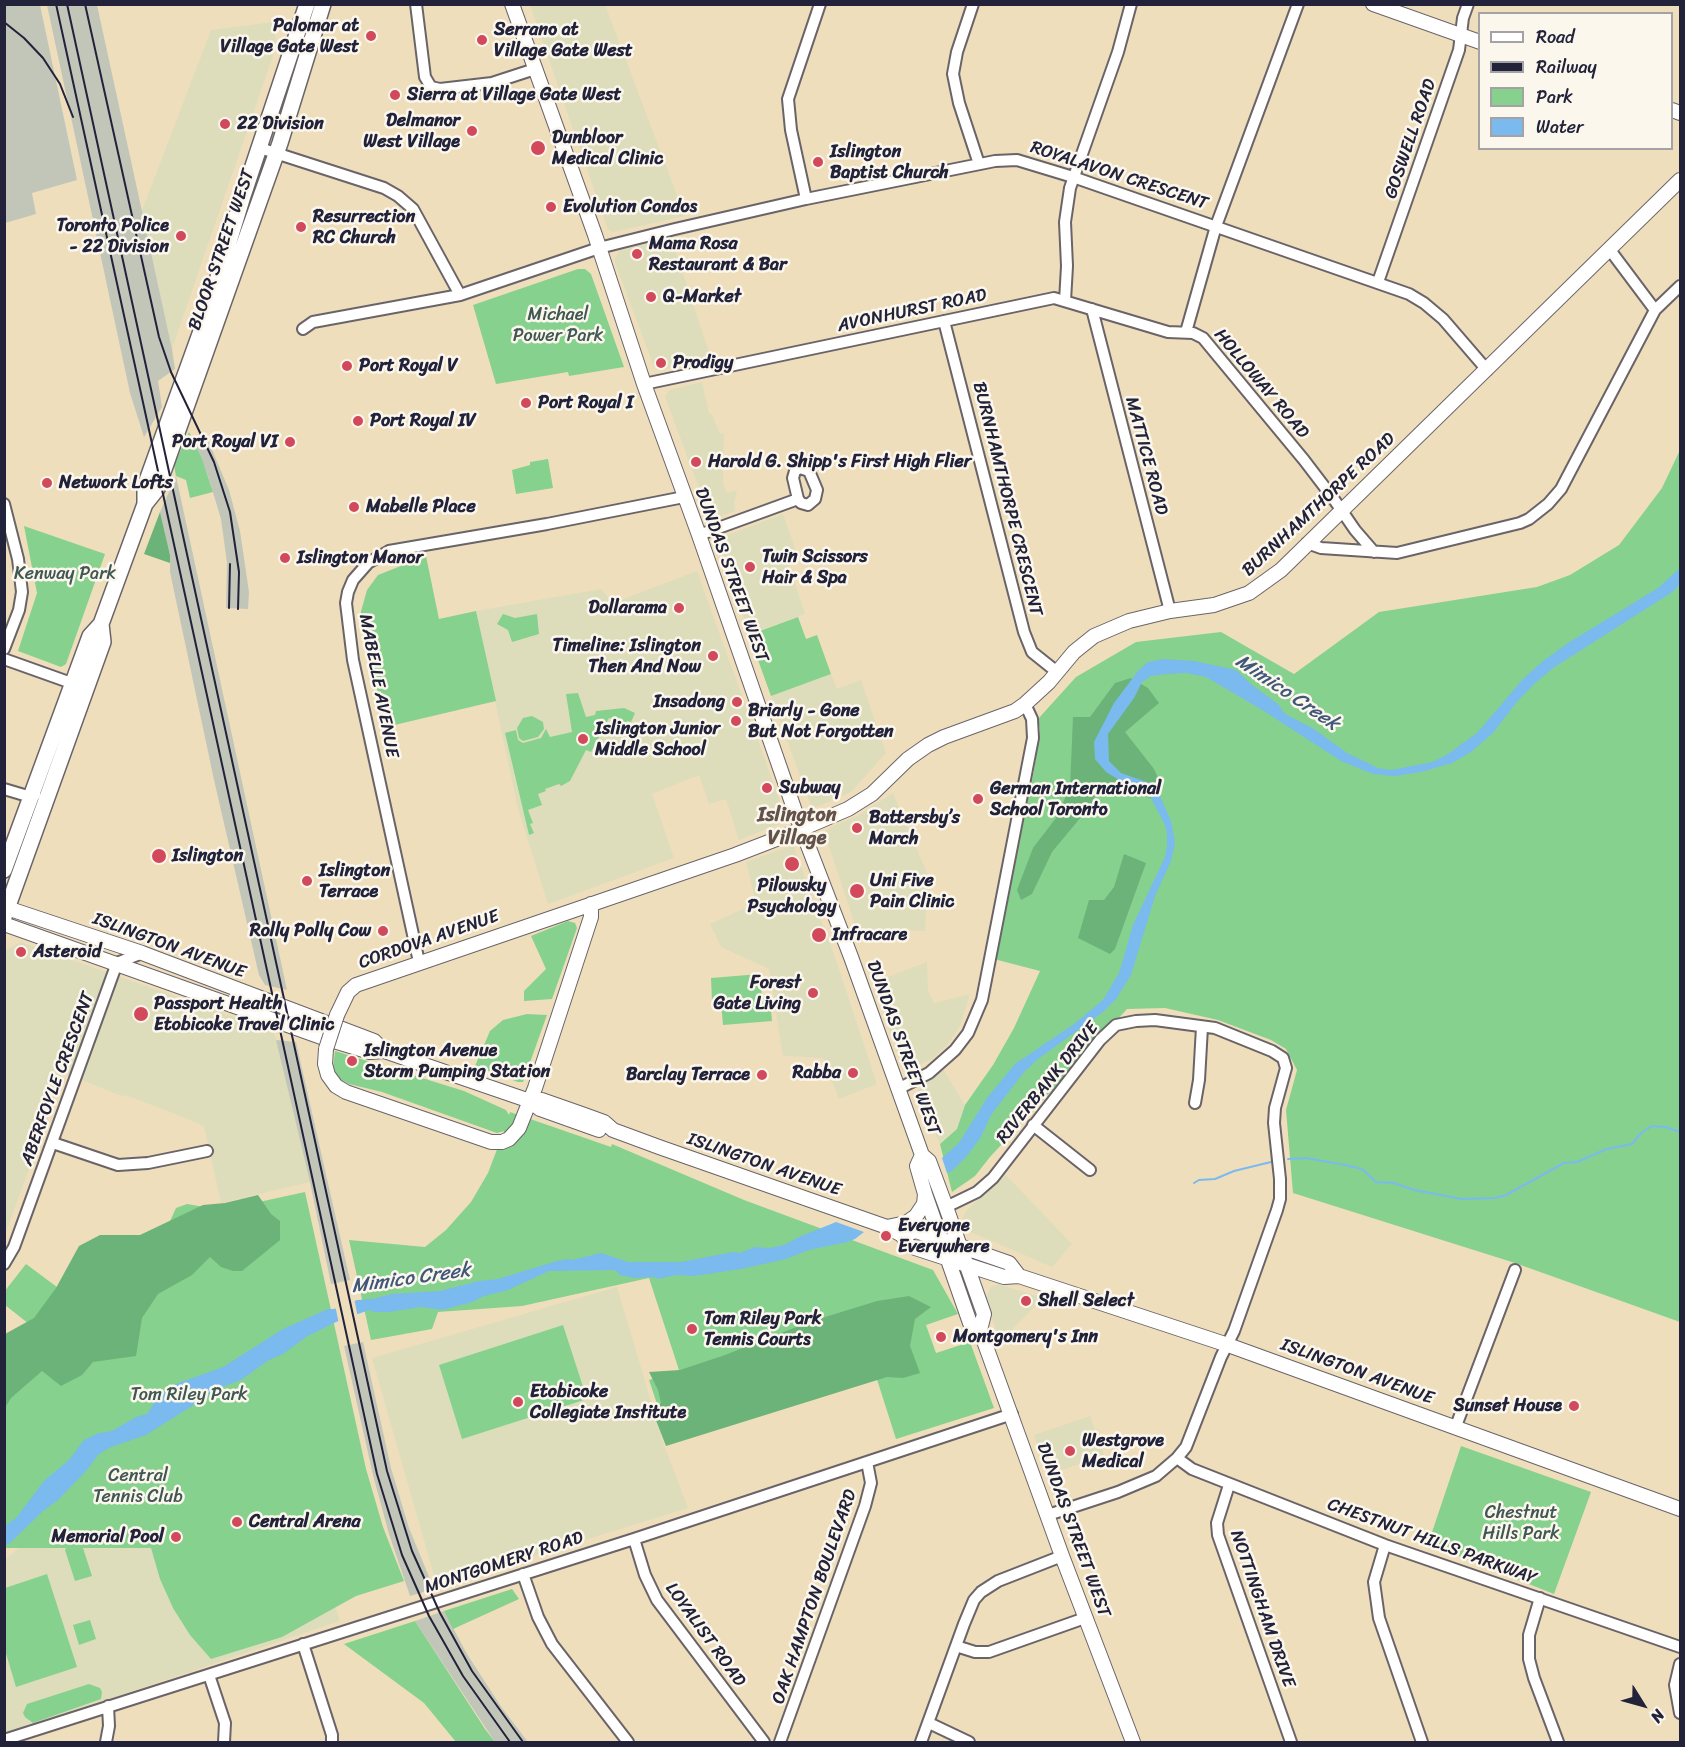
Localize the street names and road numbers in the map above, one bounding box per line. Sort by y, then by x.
street label: GOSWELL ROAD [1380,76,1442,202]
street label: ROYALAVON CRESCENT [1027,137,1211,215]
street label: BLOOR STREET WEST [184,167,260,333]
street label: AVONHURST ROAD [835,285,989,337]
street label: HOLLOWAY ROAD [1209,325,1313,443]
street label: BURNHAMTHORPE CRESCENT [967,380,1047,618]
street label: MATTICE ROAD [1120,395,1172,517]
street label: BURNHAMTHORPE ROAD [1238,429,1400,581]
street label: DUNDAS STREET WEST [689,485,773,665]
street label: MABELLE AVENUE [353,612,403,760]
street label: CORDOVA AVENUE [356,906,502,974]
street label: ISLINGTON AVENUE [90,908,248,984]
street label: DUNDAS STREET WEST [861,958,945,1138]
street label: ABERFOYLE CRESCENT [17,989,99,1169]
street label: RIVERBANK DRIVE [992,1018,1104,1148]
street label: ISLINGTON AVENUE [684,1129,844,1201]
street label: ISLINGTON AVENUE [1278,1334,1436,1410]
street label: DUNDAS STREET WEST [1031,1440,1115,1620]
street label: OAK HAMPTON BOULEVARD [768,1487,862,1707]
street label: CHESTNUT HILLS PARKWAY [1324,1494,1540,1590]
street label: MONTGOMERY ROAD [422,1527,586,1599]
street label: NOTTINGHAM DRIVE [1225,1527,1299,1691]
street label: LOYALIST ROAD [660,1579,750,1691]

